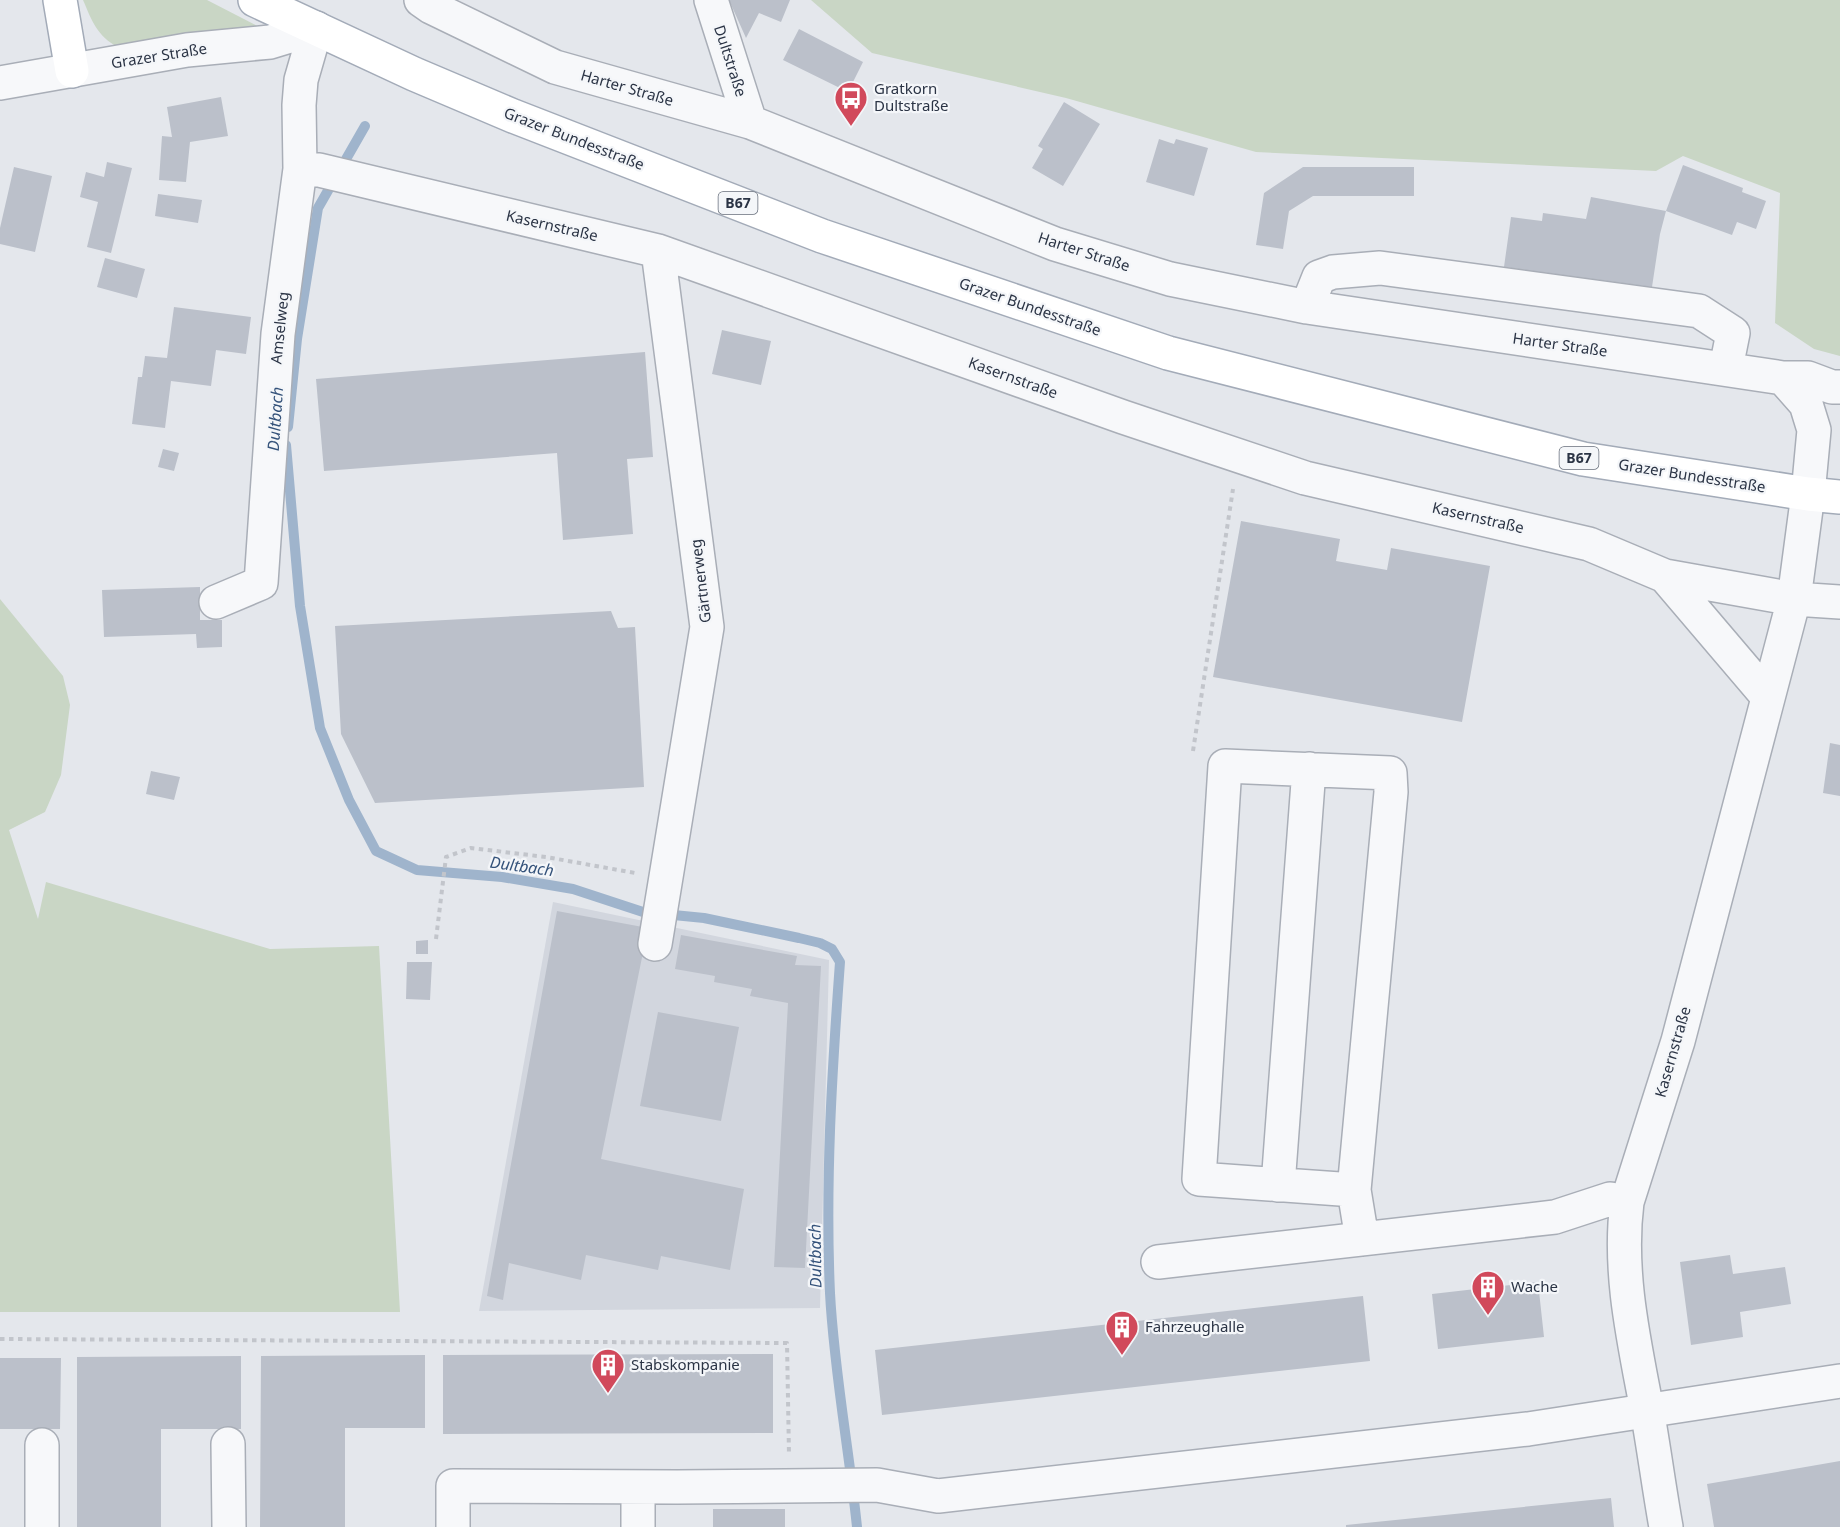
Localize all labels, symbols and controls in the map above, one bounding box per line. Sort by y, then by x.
street label: Dultstraße [710,22,752,99]
street label: Grazer Straße [110,38,208,72]
street label: Harter Straße [579,64,676,110]
place label: Gratkorn Dultstraße [874,78,948,115]
bus stop icon: Gratkorn Dultstraße [833,80,869,127]
street label: Grazer Bundesstraße [501,102,647,174]
road number: B67 [718,192,758,214]
street label: Kasernstraße [504,205,600,245]
street label: Harter Straße [1036,227,1133,275]
street label: Grazer Bundesstraße [957,272,1104,340]
street label: Amselweg [265,291,293,365]
street label: Harter Straße [1511,327,1609,361]
street label: Kasernstraße [966,352,1061,402]
water label: Dultbach [262,386,288,452]
road number: B67 [1560,447,1598,469]
street label: Grazer Bundesstraße [1617,453,1767,497]
street label: Kasernstraße [1430,497,1526,537]
street label: Gärtnerweg [685,538,715,624]
water label: Dultbach [489,851,555,881]
street label: Kasernstraße [1650,1004,1695,1099]
water label: Dultbach [803,1224,827,1288]
building icon: Wache [1470,1269,1506,1316]
place label: Wache [1511,1276,1558,1296]
building icon: Fahrzeughalle [1104,1309,1140,1356]
place label: Fahrzeughalle [1145,1316,1245,1336]
building icon: Stabskompanie [590,1347,626,1394]
place label: Stabskompanie [631,1354,740,1374]

